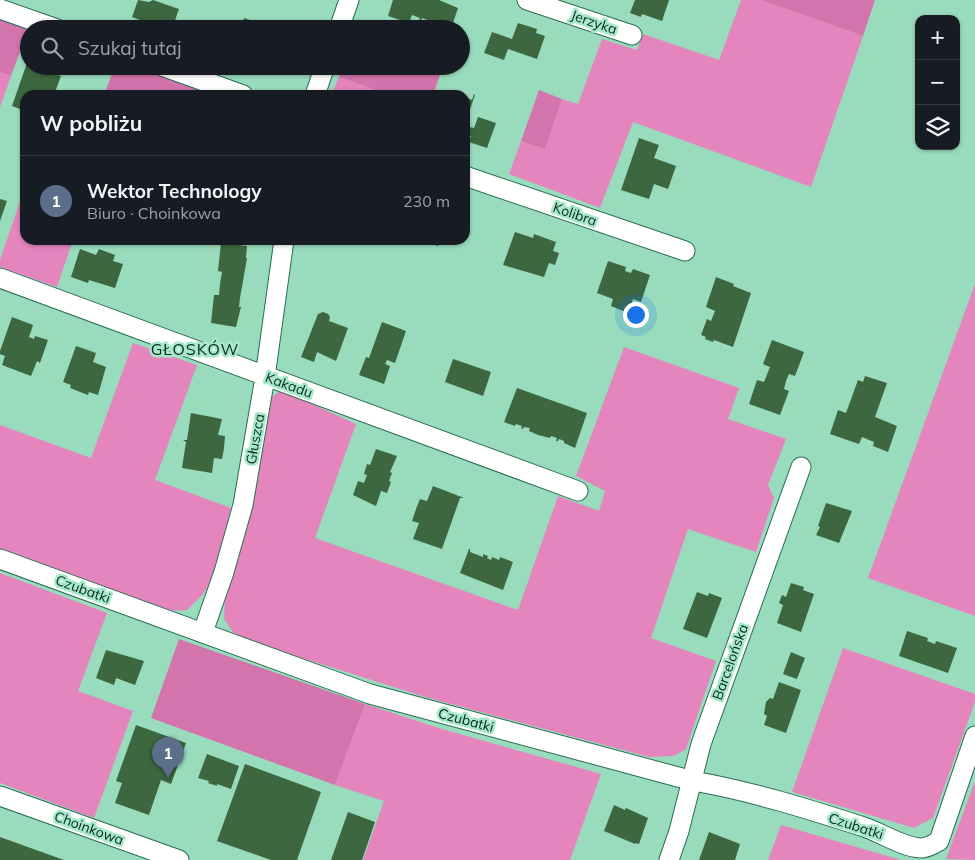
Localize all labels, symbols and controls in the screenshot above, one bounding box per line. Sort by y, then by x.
street label: Jerzyka [569,6,619,38]
map controls [915,15,960,150]
button: + [915,15,960,60]
search box [20,20,470,75]
icon: search [38,34,66,62]
text: Szukaj tutaj [78,36,181,60]
button: − [915,60,960,105]
button: layers [915,105,960,150]
text: W pobliżu [40,110,142,136]
text: Wektor Technology [87,179,262,203]
text: 1 [51,191,61,211]
text: 230 m [403,191,450,211]
street label: Kolibra [551,198,599,230]
text: Biuro · Choinkowa [87,203,221,223]
your location [623,302,649,328]
district label: GŁOSKÓW [151,339,239,359]
street label: Kakadu [263,368,315,402]
street label: Głuszca [242,412,268,466]
street label: Czubatki [53,571,113,607]
street label: Barcelońska [708,622,752,702]
street label: Czubatki [436,704,496,736]
pin: 1 [152,737,184,778]
street label: Choinkowa [52,807,126,849]
street label: Czubatki [826,809,886,843]

